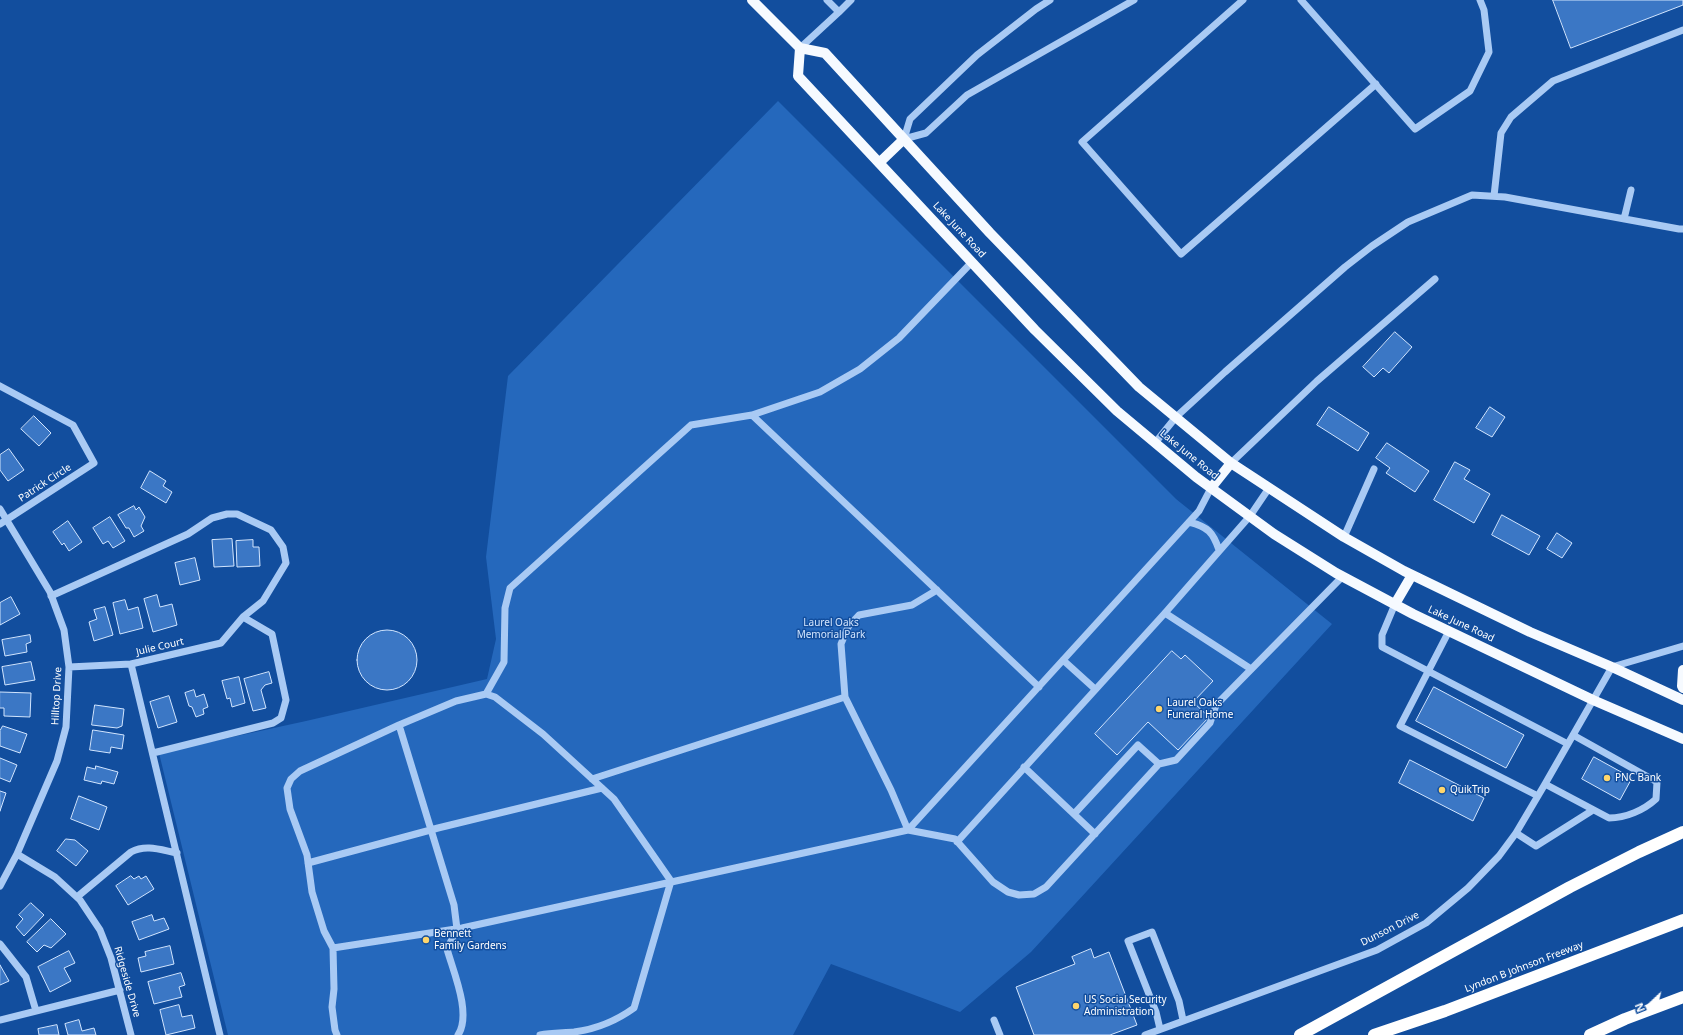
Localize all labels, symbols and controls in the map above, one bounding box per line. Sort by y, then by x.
street label: Lake June Road [930,200,988,260]
street label: Lake June Road [1157,428,1221,482]
street label: Patrick Circle [16,461,74,505]
street label: Lake June Road [1426,603,1496,645]
park label: Laurel Oaks Memorial Park [797,617,865,640]
street label: Julie Court [135,636,185,658]
street label: Hilltop Drive [49,667,65,725]
place label: Laurel Oaks Funeral Home [1167,697,1233,720]
marker: Laurel Oaks Funeral Home [1154,704,1164,714]
place label: PNC Bank [1615,772,1661,784]
marker: PNC Bank [1602,773,1612,783]
place label: QuikTrip [1450,784,1490,796]
marker: QuikTrip [1437,785,1447,795]
street label: Dunson Drive [1359,909,1421,949]
place label: Bennett Family Gardens [434,928,507,952]
marker: Bennett Family Gardens [421,935,431,945]
street label: Lyndon B Johnson Freeway [1463,939,1585,995]
street label: Ridgeside Drive [111,945,143,1019]
north arrow [1631,983,1671,1023]
place label: US Social Security Administration [1084,994,1167,1018]
marker: US Social Security Administration [1071,1001,1081,1011]
text: N [1631,1001,1648,1015]

